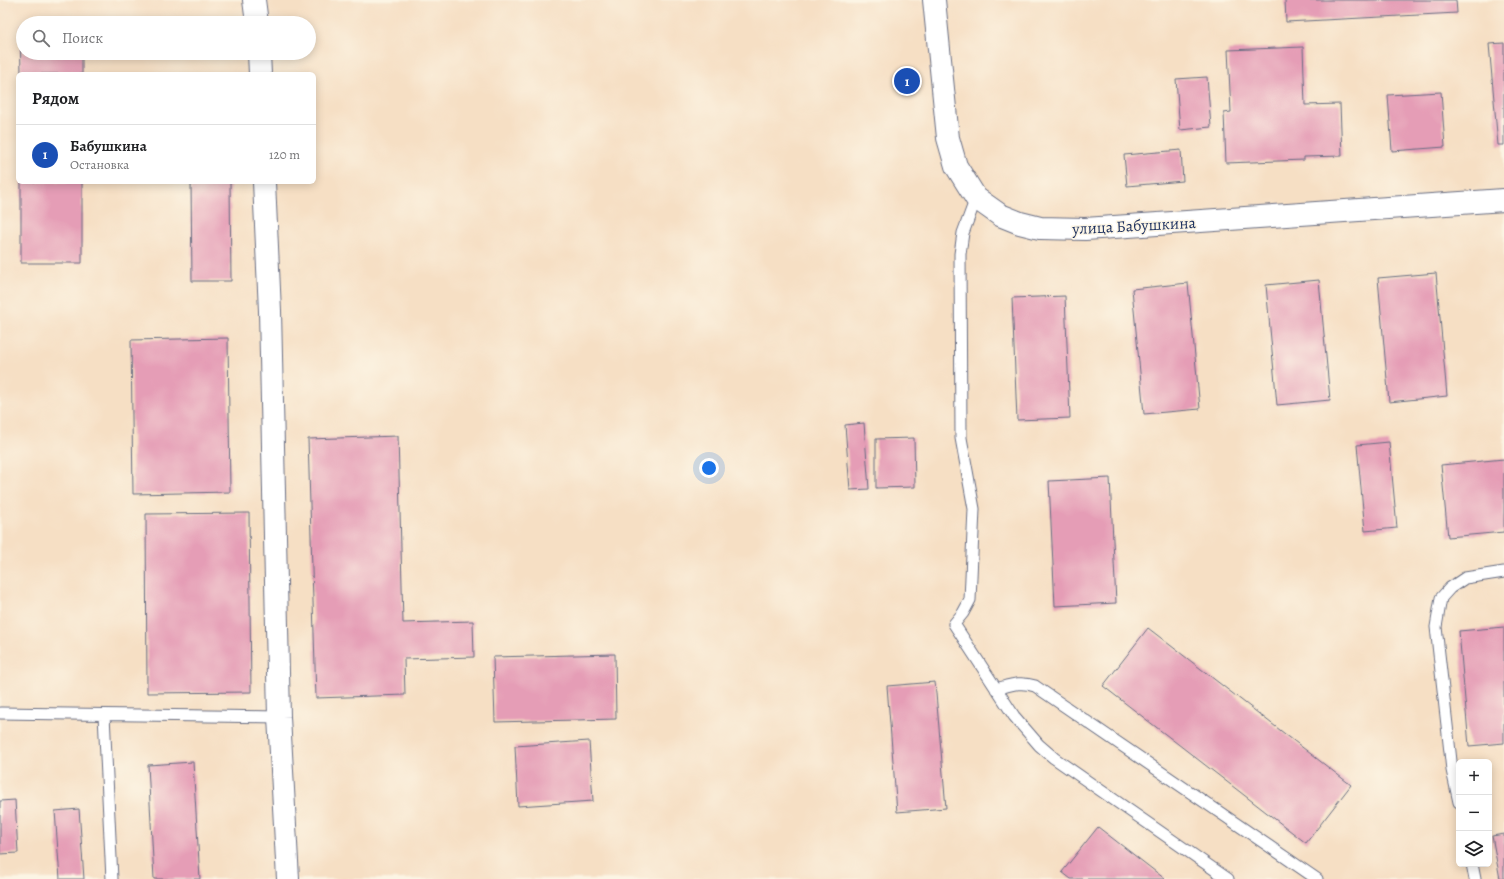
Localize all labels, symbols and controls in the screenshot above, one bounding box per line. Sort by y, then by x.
search box [16,16,316,60]
icon: search [30,27,52,49]
text: Поиск [62,28,103,48]
pin: 1 [894,66,920,96]
text: Рядом [32,87,79,110]
text: Бабушкина [70,136,147,156]
text: 1 [43,146,47,163]
text: 120 m [269,146,300,163]
text: Остановка [70,156,129,173]
street label: улица Бабушкина [1071,212,1197,240]
your location [699,458,719,478]
map controls [1456,759,1492,867]
button: + [1456,759,1492,795]
button: − [1456,795,1492,831]
button: layers [1456,831,1492,867]

